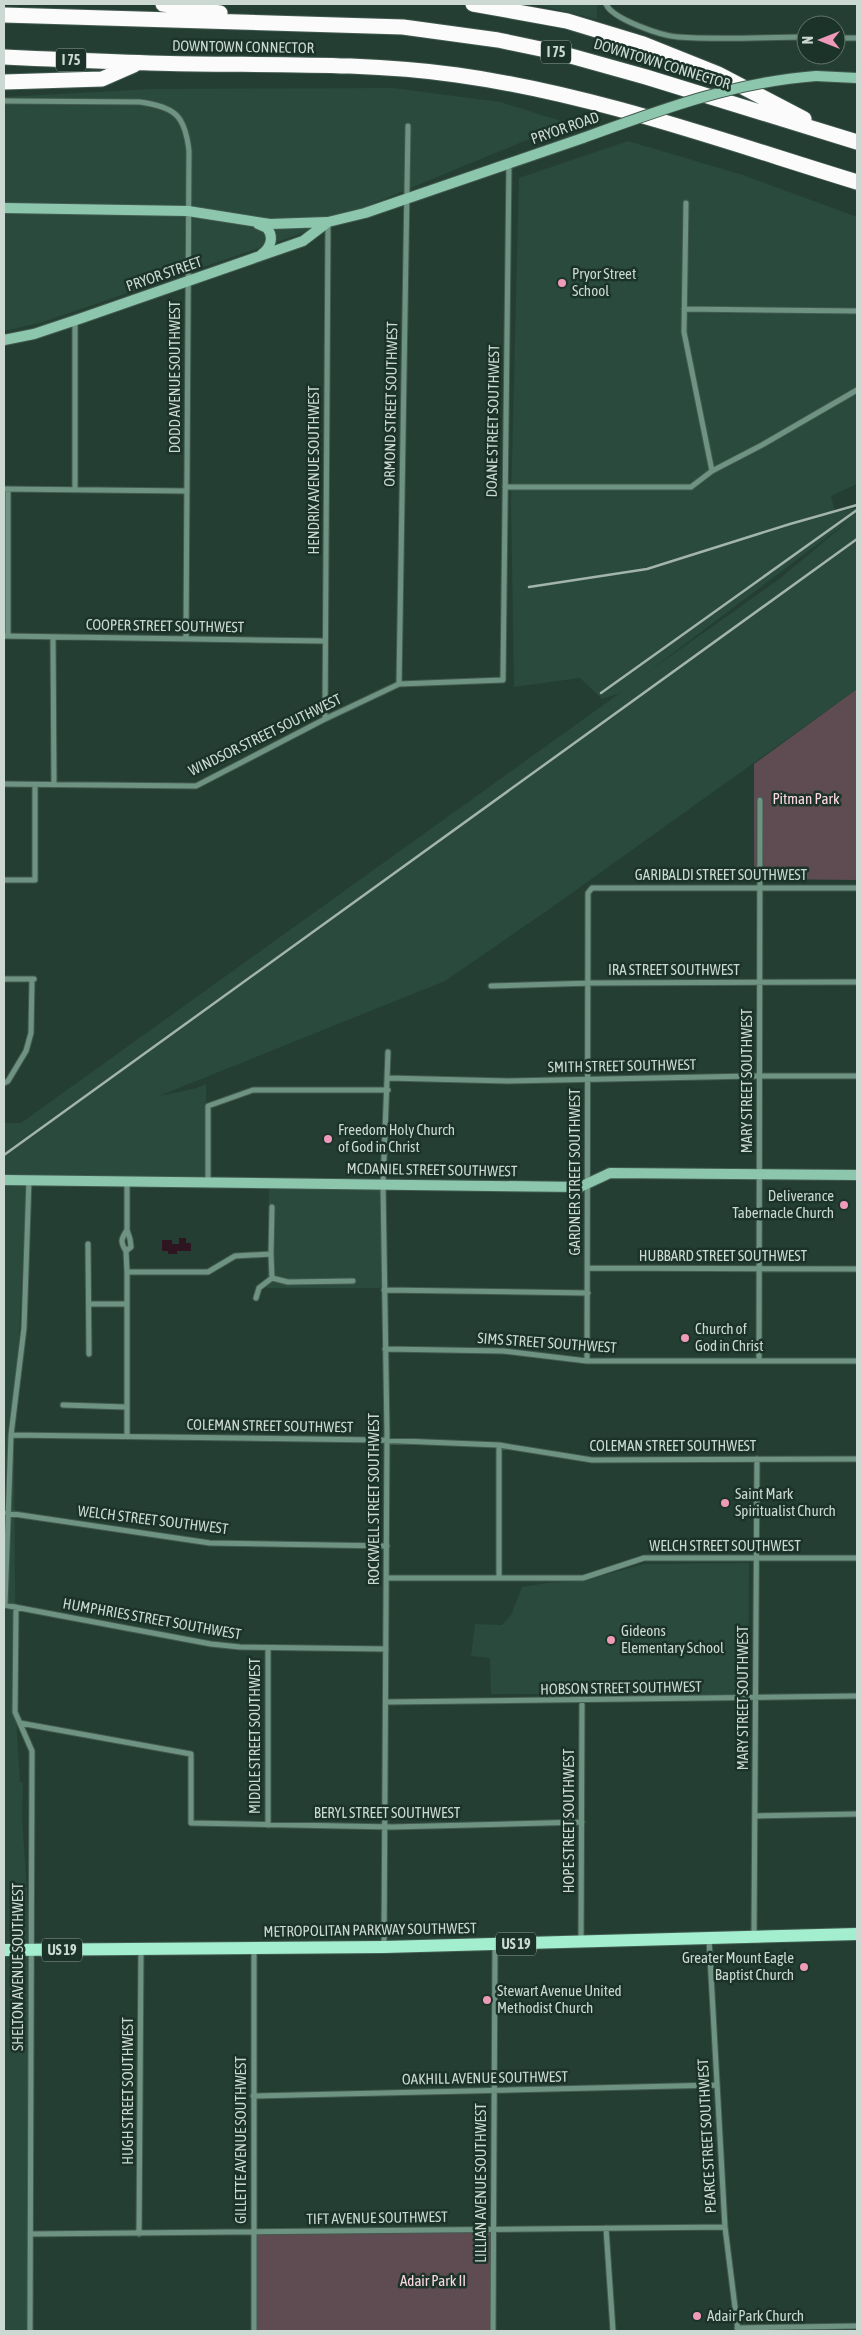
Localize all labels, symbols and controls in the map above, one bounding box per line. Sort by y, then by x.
north arrow [796,15,846,65]
street label: DOWNTOWN CONNECTOR [592,35,733,93]
text: N [800,36,816,44]
street label: DOWNTOWN CONNECTOR [172,37,315,56]
road number: I 75 [541,41,571,64]
road number: I 75 [56,48,86,72]
street label: PRYOR ROAD [528,108,601,147]
street label: PRYOR STREET [124,252,204,294]
place label: Pryor Street School [572,265,636,299]
marker: Pryor Street School [556,277,568,289]
street label: DODD AVENUE SOUTHWEST [166,300,183,453]
street label: ORMOND STREET SOUTHWEST [381,321,400,487]
street label: DOANE STREET SOUTHWEST [483,344,502,498]
street label: HENDRIX AVENUE SOUTHWEST [305,385,322,554]
street label: COOPER STREET SOUTHWEST [86,616,245,635]
street label: WINDSOR STREET SOUTHWEST [186,690,344,779]
park label: Pitman Park [773,790,840,807]
street label: GARIBALDI STREET SOUTHWEST [635,866,808,883]
street label: IRA STREET SOUTHWEST [608,961,740,978]
street label: MARY STREET SOUTHWEST [738,1008,755,1153]
street label: SMITH STREET SOUTHWEST [548,1056,697,1075]
street label: GARDNER STREET SOUTHWEST [566,1088,583,1256]
place label: Freedom Holy Church of God in Christ [338,1121,455,1155]
marker: Freedom Holy Church of God in Christ [322,1133,334,1145]
street label: MCDANIEL STREET SOUTHWEST [347,1160,518,1179]
place label: Deliverance Tabernacle Church [732,1187,834,1221]
marker: Deliverance Tabernacle Church [838,1199,850,1211]
street label: HUBBARD STREET SOUTHWEST [639,1247,808,1264]
place label: Church of God in Christ [695,1320,763,1354]
street label: SIMS STREET SOUTHWEST [477,1329,618,1356]
marker: Church of God in Christ [679,1332,691,1344]
street label: ROCKWELL STREET SOUTHWEST [365,1412,382,1585]
street label: COLEMAN STREET SOUTHWEST [186,1416,354,1435]
street label: COLEMAN STREET SOUTHWEST [590,1437,757,1454]
place label: Saint Mark Spiritualist Church [735,1485,836,1519]
marker: Saint Mark Spiritualist Church [719,1497,731,1509]
street label: WELCH STREET SOUTHWEST [77,1502,230,1537]
street label: WELCH STREET SOUTHWEST [649,1537,801,1554]
street label: HUMPHRIES STREET SOUTHWEST [62,1594,243,1643]
place label: Gideons Elementary School [621,1622,724,1656]
street label: MARY STREET SOUTHWEST [734,1625,751,1770]
marker: Gideons Elementary School [605,1634,617,1646]
street label: MIDDLE STREET SOUTHWEST [246,1658,263,1814]
street label: HOBSON STREET SOUTHWEST [540,1678,702,1697]
street label: HOPE STREET SOUTHWEST [560,1748,577,1893]
street label: BERYL STREET SOUTHWEST [314,1804,461,1821]
street label: SHELTON AVENUE SOUTHWEST [9,1883,26,2051]
street label: METROPOLITAN PARKWAY SOUTHWEST [263,1919,477,1940]
road number: US 19 [496,1932,536,1956]
road number: US 19 [42,1938,82,1962]
place label: Greater Mount Eagle Baptist Church [682,1949,794,1983]
marker: Greater Mount Eagle Baptist Church [798,1961,810,1973]
place label: Stewart Avenue United Methodist Church [497,1982,622,2016]
marker: Stewart Avenue United Methodist Church [481,1994,493,2006]
street label: HUGH STREET SOUTHWEST [119,2017,136,2165]
street label: GILLETTE AVENUE SOUTHWEST [232,2056,249,2224]
street label: PEARCE STREET SOUTHWEST [694,2058,719,2214]
street label: OAKHILL AVENUE SOUTHWEST [402,2068,569,2087]
street label: LILLIAN AVENUE SOUTHWEST [472,2103,489,2263]
street label: TIFT AVENUE SOUTHWEST [306,2208,448,2227]
park label: Adair Park II [400,2272,466,2289]
place label: Adair Park Church [707,2307,804,2324]
marker: Adair Park Church [691,2310,703,2322]

